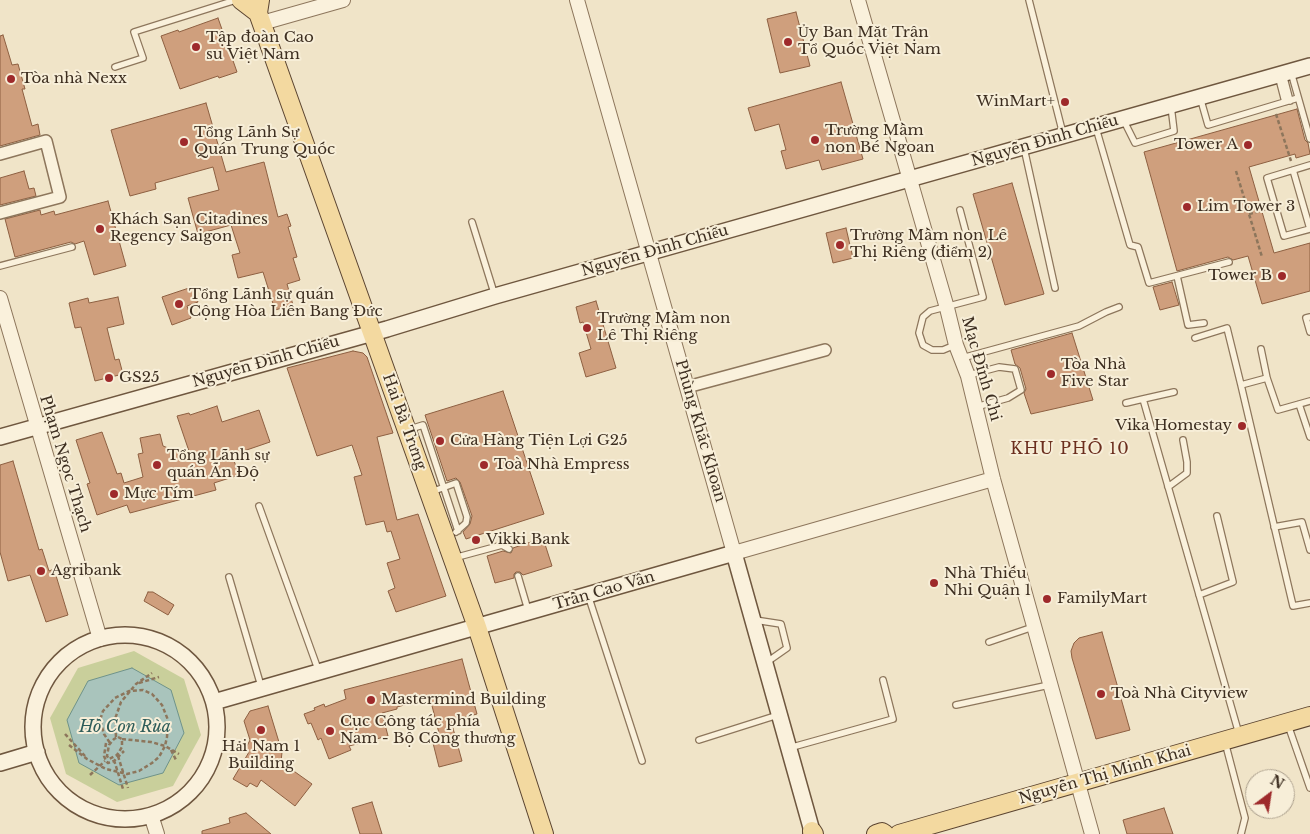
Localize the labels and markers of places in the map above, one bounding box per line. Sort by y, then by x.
place label: Ủy Ban Mặt Trận Tổ Quốc Việt Nam [798,24,941,59]
place label: Tập đoàn Cao su Việt Nam [206,29,314,64]
marker: Ủy Ban Mặt Trận Tổ Quốc Việt Nam [782,36,794,48]
marker: Tập đoàn Cao su Việt Nam [190,41,202,53]
place label: Tòa nhà Nexx [21,70,127,88]
marker: Tòa nhà Nexx [5,73,17,85]
place label: WinMart+ [976,93,1055,111]
marker: WinMart+ [1059,96,1071,108]
place label: Trường Mầm non Bé Ngoan [825,122,935,157]
place label: Tổng Lãnh Sự Quán Trung Quốc [194,124,335,159]
marker: Trường Mầm non Bé Ngoan [809,134,821,146]
marker: Tổng Lãnh Sự Quán Trung Quốc [178,136,190,148]
place label: Tower A [1174,136,1238,154]
marker: Tower A [1242,139,1254,151]
place label: Lim Tower 3 [1197,198,1295,216]
marker: Lim Tower 3 [1181,201,1193,213]
place label: Khách Sạn Citadines Regency Saigon [110,211,268,246]
marker: Khách Sạn Citadines Regency Saigon [94,223,106,235]
place label: Trường Mầm non Lê Thị Riêng (điểm 2) [850,227,1007,262]
marker: Trường Mầm non Lê Thị Riêng (điểm 2) [834,239,846,251]
place label: Tower B [1208,267,1272,285]
marker: Tower B [1276,270,1288,282]
place label: Tổng Lãnh sự quán Cộng Hòa Liên Bang Ðức [189,286,382,321]
marker: Tổng Lãnh sự quán Cộng Hòa Liên Bang Ðức [173,298,185,310]
place label: Trường Mầm non Lê Thị Riêng [597,310,730,345]
marker: Trường Mầm non Lê Thị Riêng [581,322,593,334]
place label: Tòa Nhà Five Star [1061,356,1129,391]
marker: Tòa Nhà Five Star [1045,368,1057,380]
place label: GS25 [119,369,159,387]
marker: GS25 [103,372,115,384]
place label: Vika Homestay [1115,417,1232,435]
marker: Vika Homestay [1236,420,1248,432]
place label: Cửa Hàng Tiện Lợi G25 [450,432,628,450]
marker: Cửa Hàng Tiện Lợi G25 [434,435,446,447]
place label: Tổng Lãnh sự quán Ấn Độ [167,447,269,482]
place label: Toà Nhà Empress [494,456,630,474]
marker: Tổng Lãnh sự quán Ấn Độ [151,459,163,471]
marker: Toà Nhà Empress [478,459,490,471]
place label: Mực Tím [124,485,194,503]
marker: Mực Tím [108,488,120,500]
place label: Vikki Bank [486,531,570,549]
marker: Vikki Bank [470,534,482,546]
place label: Agribank [51,562,122,580]
marker: Agribank [35,565,47,577]
place label: Nhà Thiếu Nhi Quận 1 [944,565,1031,600]
marker: Nhà Thiếu Nhi Quận 1 [928,577,940,589]
place label: FamilyMart [1057,590,1147,608]
marker: FamilyMart [1041,593,1053,605]
place label: Toà Nhà Cityview [1111,685,1248,703]
marker: Toà Nhà Cityview [1095,688,1107,700]
place label: Mastermind Building [381,691,546,709]
marker: Mastermind Building [365,694,377,706]
place label: Cục Công tác phía Nam - Bộ Công thương [340,713,515,748]
marker: Hải Nam 1 Building [255,724,267,736]
marker: Cục Công tác phía Nam - Bộ Công thương [324,725,336,737]
place label: Hải Nam 1 Building [222,738,300,773]

